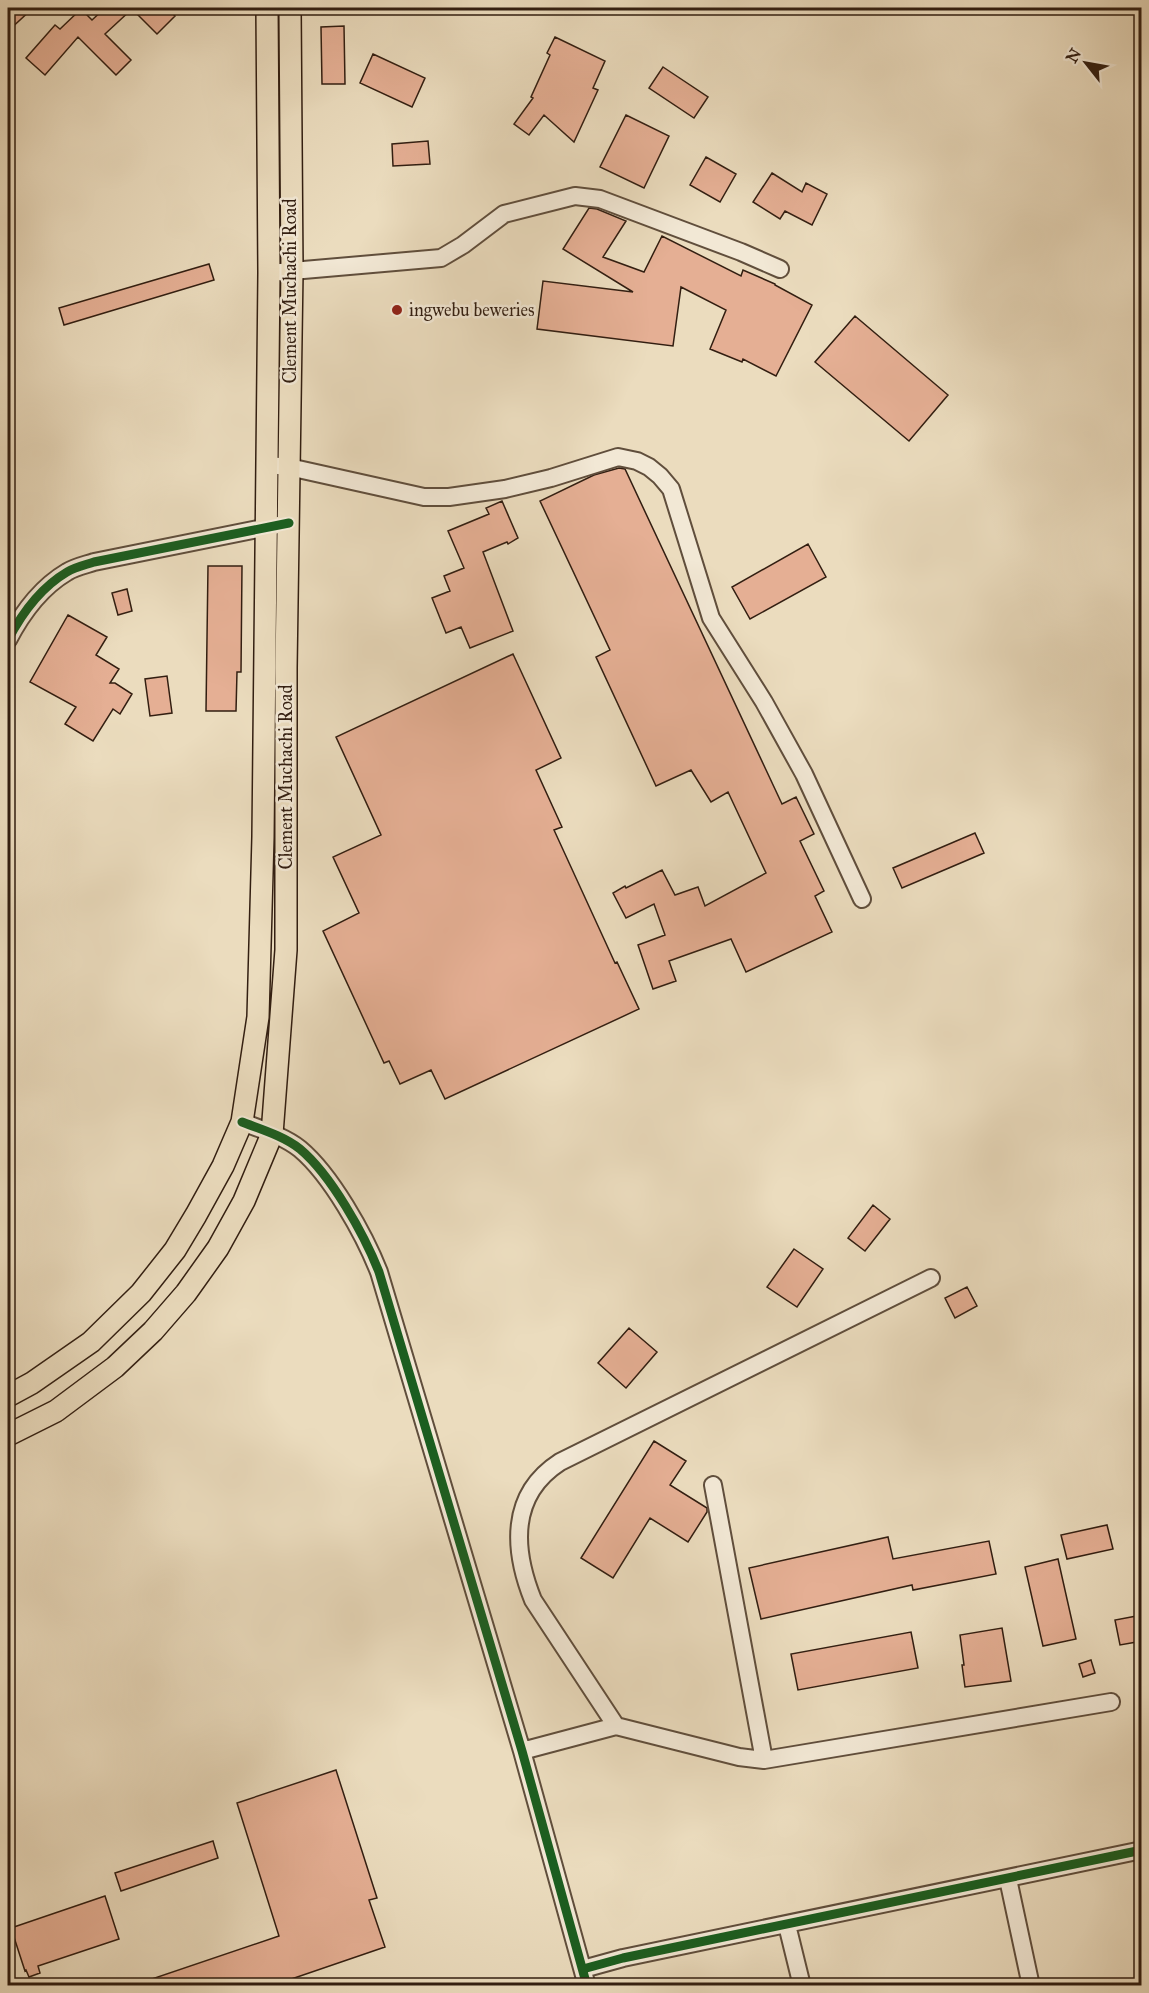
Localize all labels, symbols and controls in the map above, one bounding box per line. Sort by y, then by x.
north arrow [1056,33,1116,93]
text: N [1062,44,1085,66]
street label: Clement Muchachi Road [279,199,301,383]
place label: ingwebu beweries [409,299,535,322]
marker: ingwebu beweries [390,303,404,317]
street label: Clement Muchachi Road [275,685,297,869]

